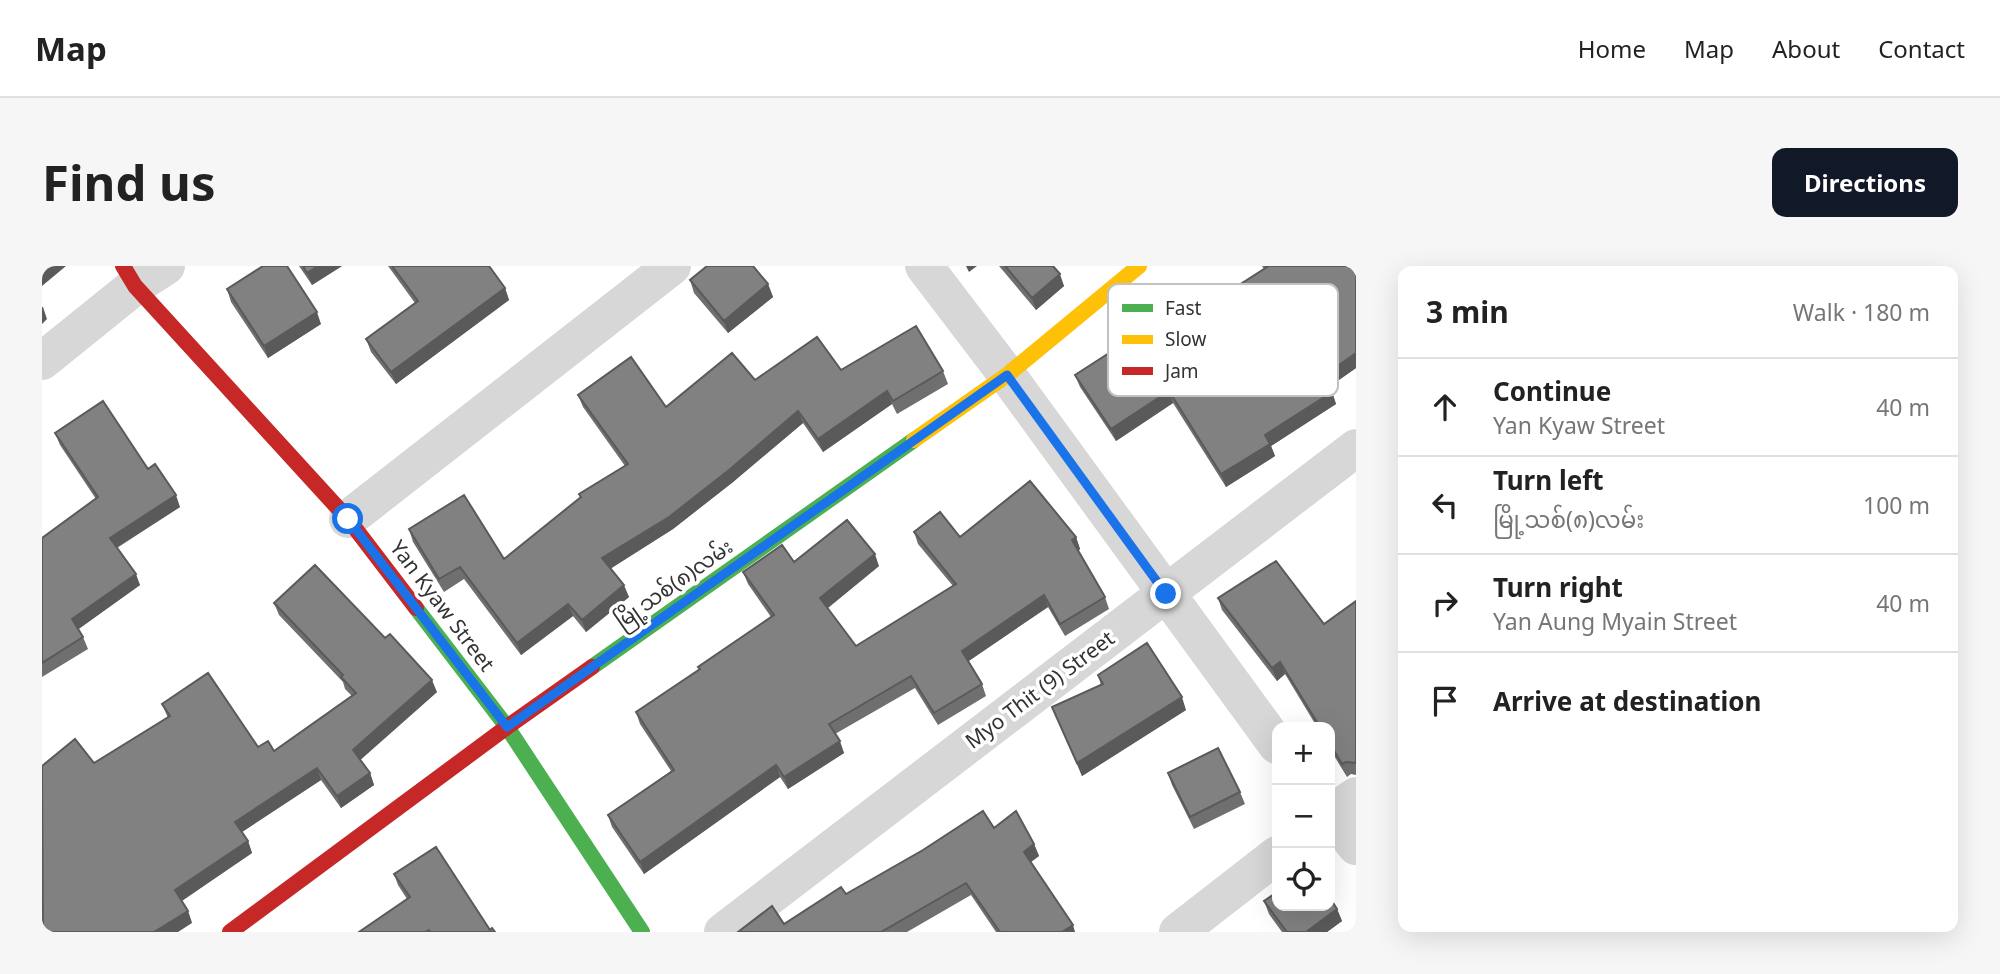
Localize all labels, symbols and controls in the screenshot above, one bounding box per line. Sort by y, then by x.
text: Map [35,26,107,71]
text: Home [1578,32,1646,65]
text: Map [1684,32,1734,65]
text: About [1772,32,1840,65]
text: Contact [1878,32,1965,65]
button: Directions [1772,148,1958,217]
text: Find us [42,149,216,215]
legend [1108,284,1338,396]
text: 3 min [1426,291,1509,332]
text: Fast [1165,295,1202,321]
text: Walk · 180 m [1793,296,1930,328]
text: Slow [1165,326,1206,352]
text: Jam [1163,358,1199,384]
text: Continue [1493,373,1611,409]
icon: ahead [1426,388,1464,426]
text: 40 m [1876,391,1930,423]
text: Yan Kyaw Street [1493,409,1665,441]
text: Turn left [1493,462,1604,498]
icon: left [1426,486,1464,524]
text: 100 m [1863,489,1930,521]
route start [332,503,363,534]
text: မြို့သစ်(၈)လမ်း [1493,503,1644,535]
street label: မြို့သစ်(၈)လမ်း [608,531,740,638]
street label: Yan Kyaw Street [384,534,502,677]
text: Turn right [1493,569,1623,605]
route end [1150,578,1181,609]
icon: right [1426,584,1464,622]
text: 40 m [1876,587,1930,619]
text: Yan Aung Myain Street [1493,605,1737,637]
street label: Myo Thit (9) Street [959,624,1120,754]
icon: arrive [1426,682,1464,720]
text: Arrive at destination [1493,683,1762,719]
map controls [1272,722,1335,911]
button: + [1272,722,1335,785]
button: − [1272,785,1335,848]
button: locate [1272,848,1335,911]

